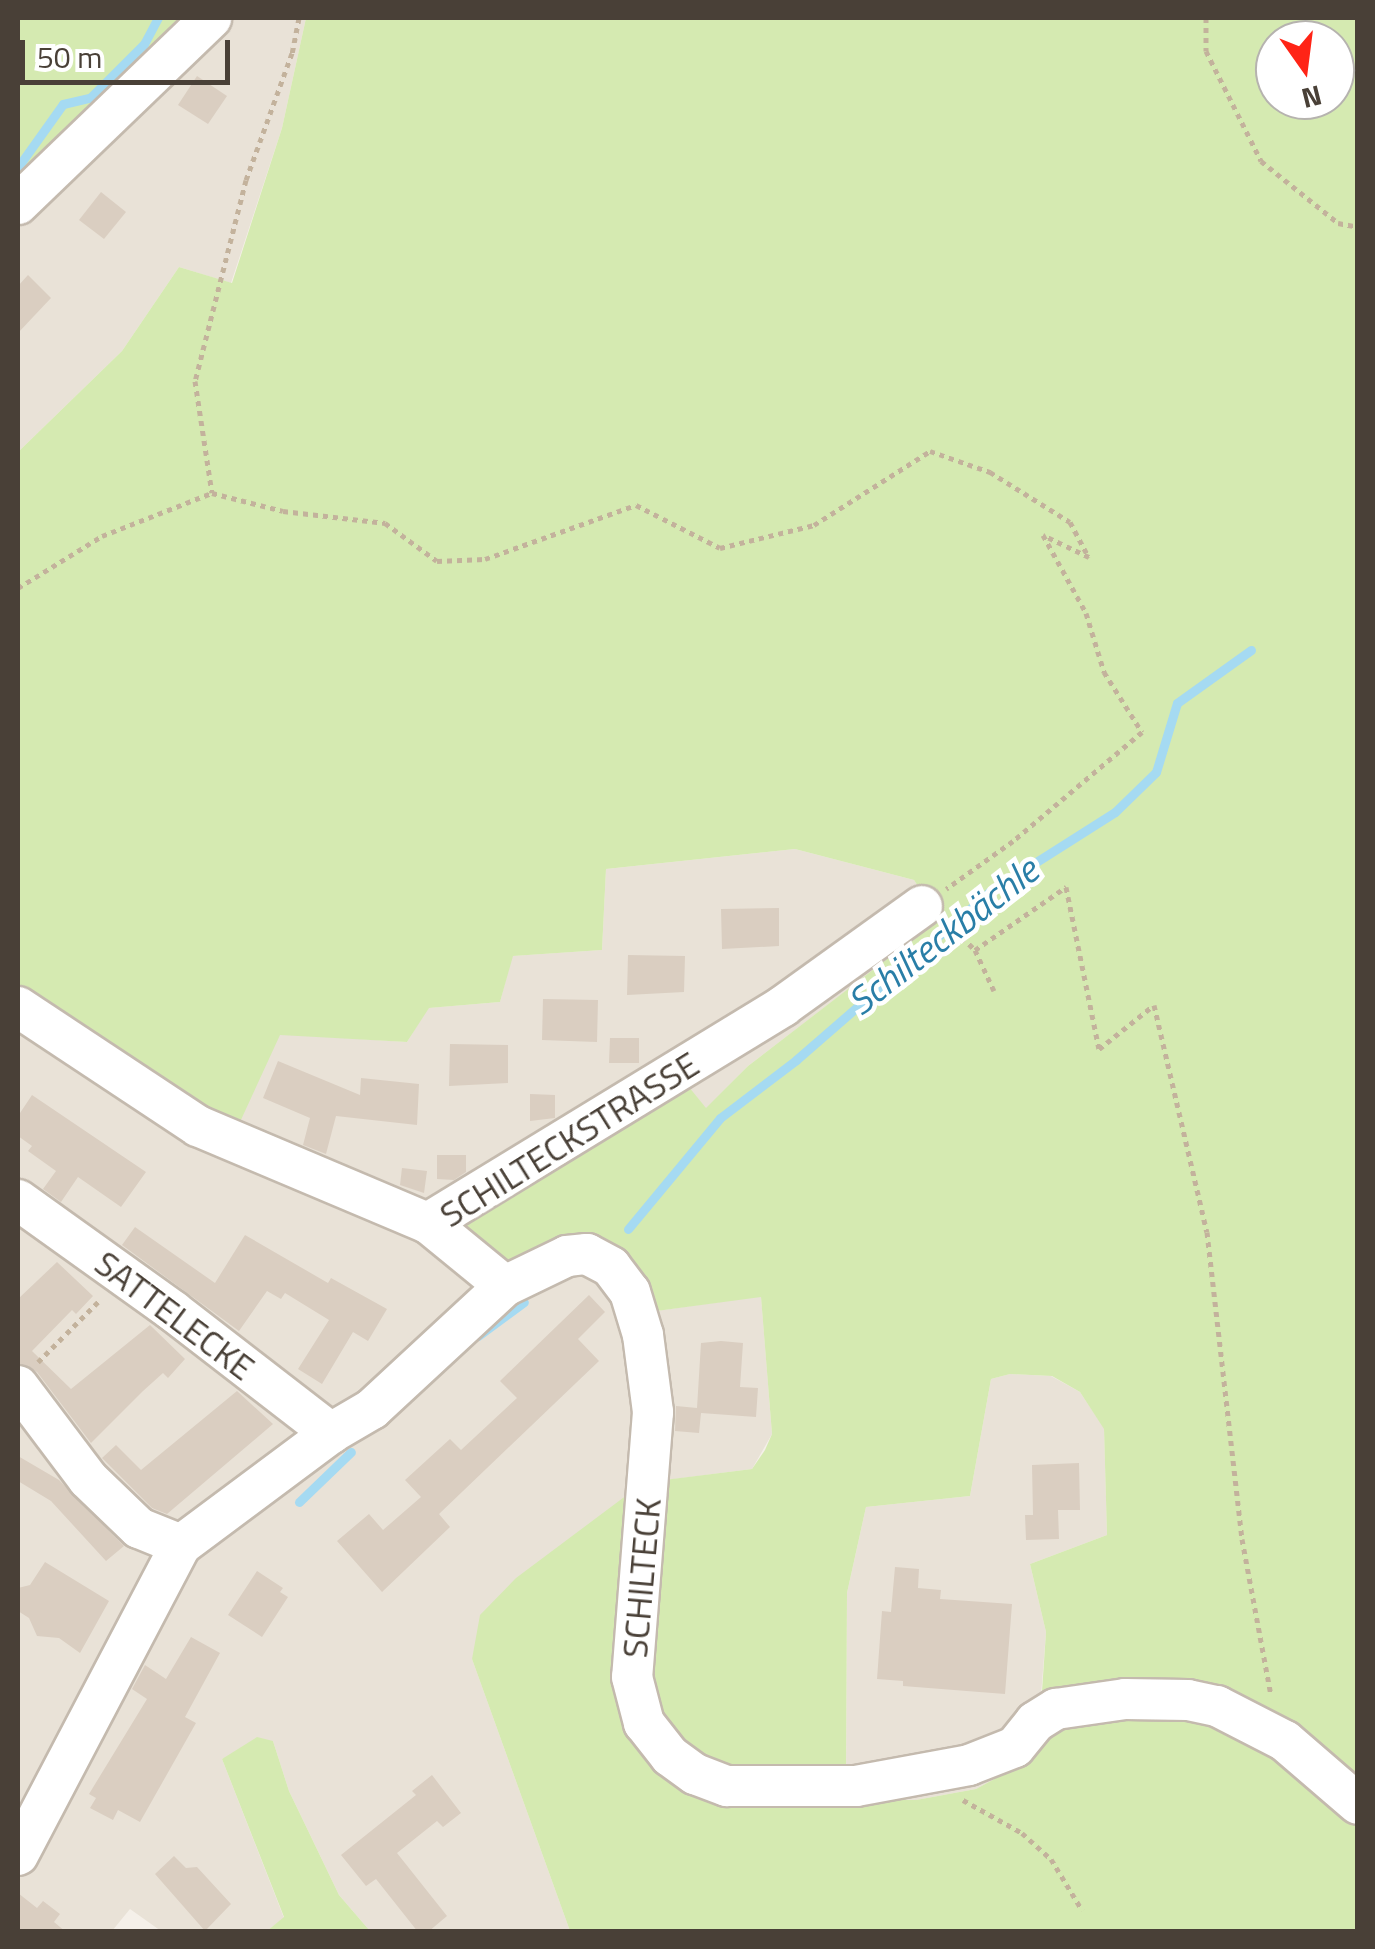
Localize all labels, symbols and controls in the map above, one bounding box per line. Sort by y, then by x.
scale bar [25,20,235,82]
north arrow [1255,20,1355,120]
text: 50 m [37,34,102,80]
text: N [1297,74,1327,121]
water label: Schilteckbächle [839,847,1047,1025]
street label: SCHILTECKSTRASSE [432,1043,706,1235]
street label: SATTELECKE [87,1242,263,1388]
street label: SCHILTECK [613,1496,669,1660]

